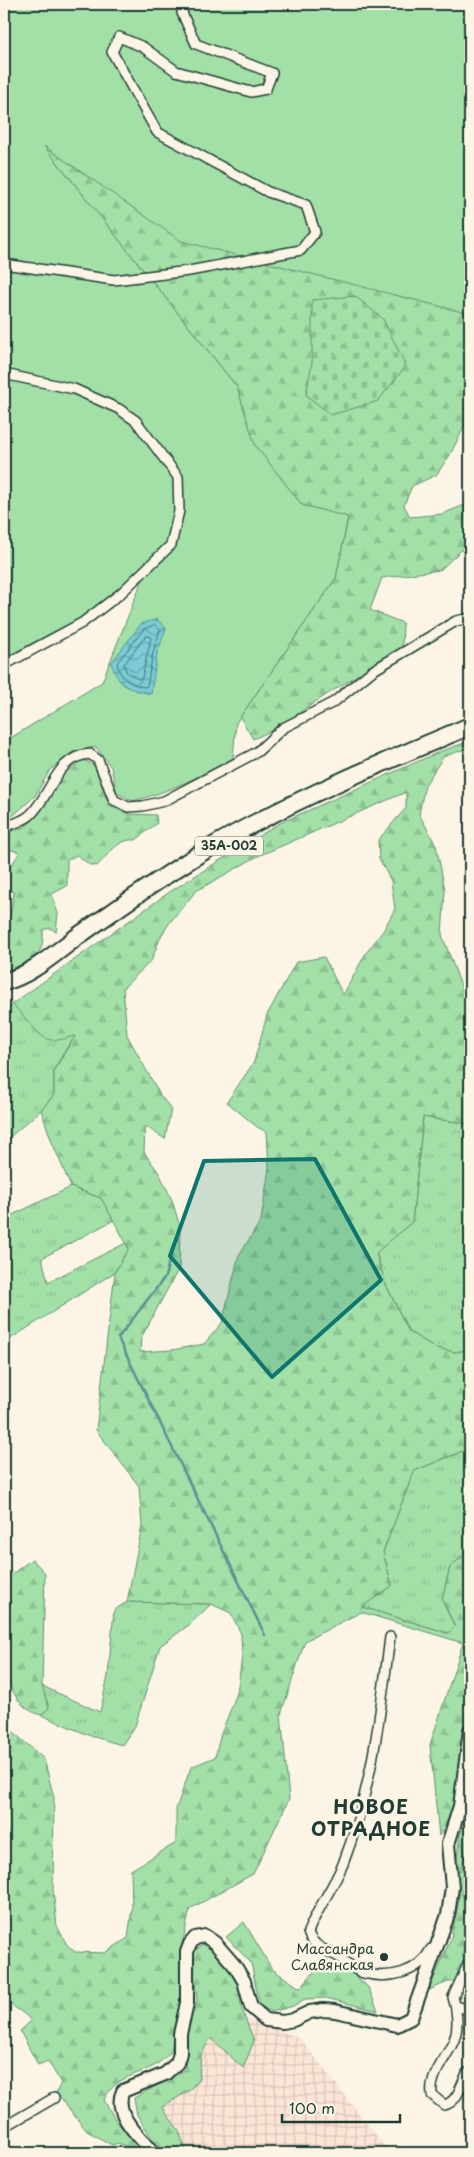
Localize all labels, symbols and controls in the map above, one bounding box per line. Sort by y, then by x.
road number: 35А-002 [195,836,263,856]
district label: НОВОЕ ОТРАДНОЕ [311,1792,431,1842]
place label: Массандра Славянская [291,1938,374,1975]
marker: Массандра Славянская [378,1951,390,1963]
scale bar [282,2092,399,2124]
text: 100 m [289,2096,335,2119]

